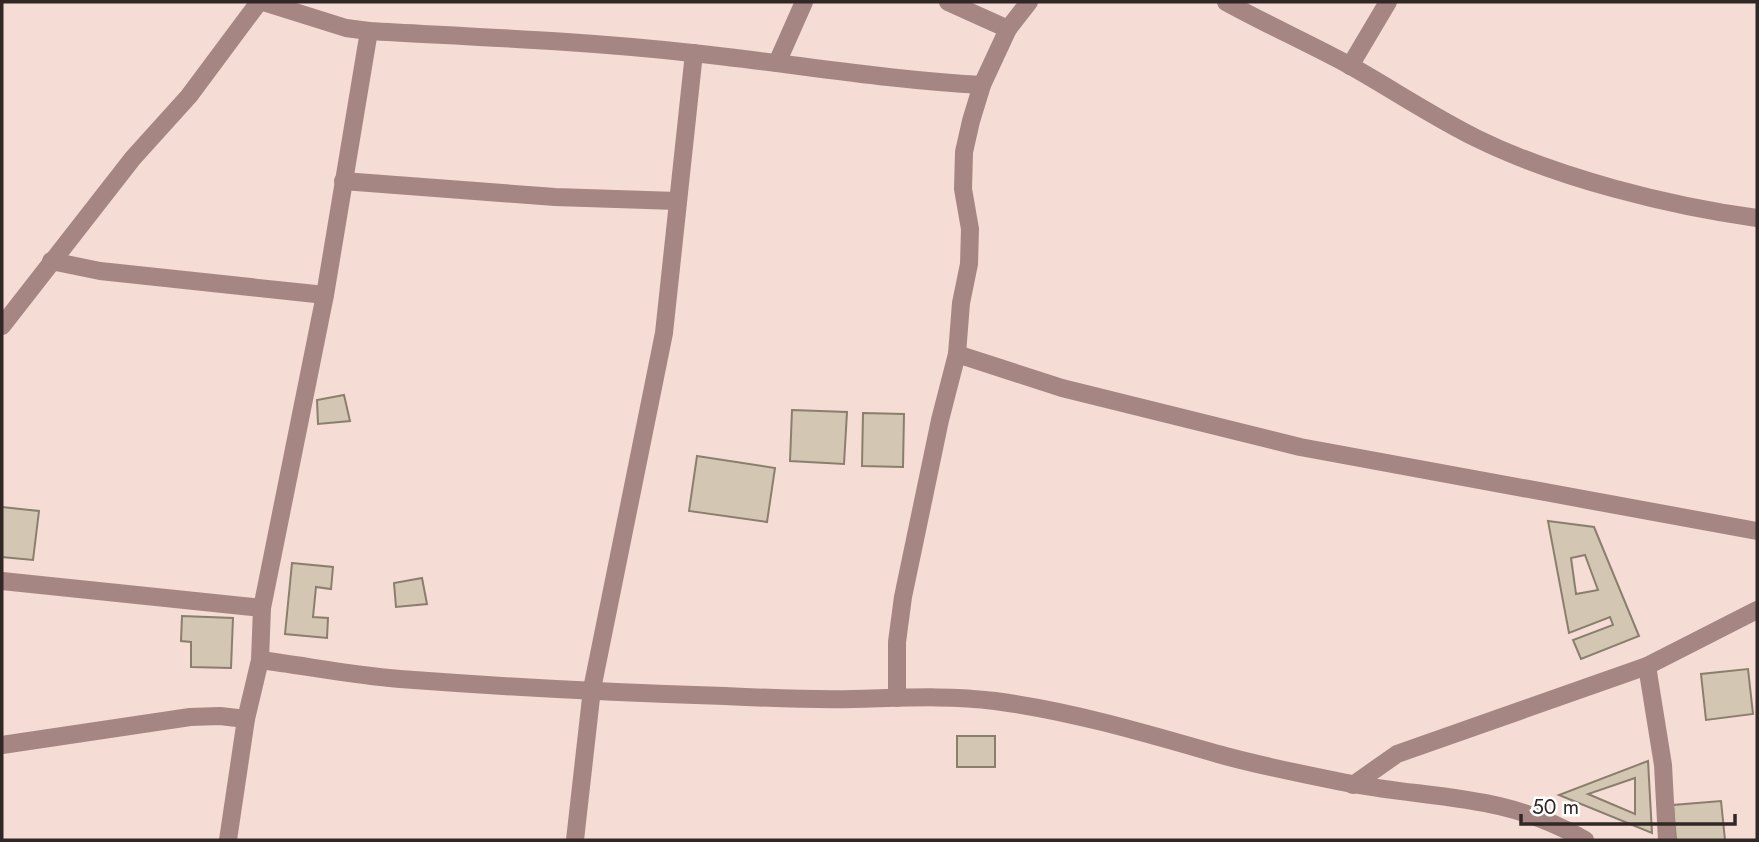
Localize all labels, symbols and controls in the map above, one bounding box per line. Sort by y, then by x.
scale bar [1521,782,1734,826]
text: 50 m [1532,792,1579,822]

